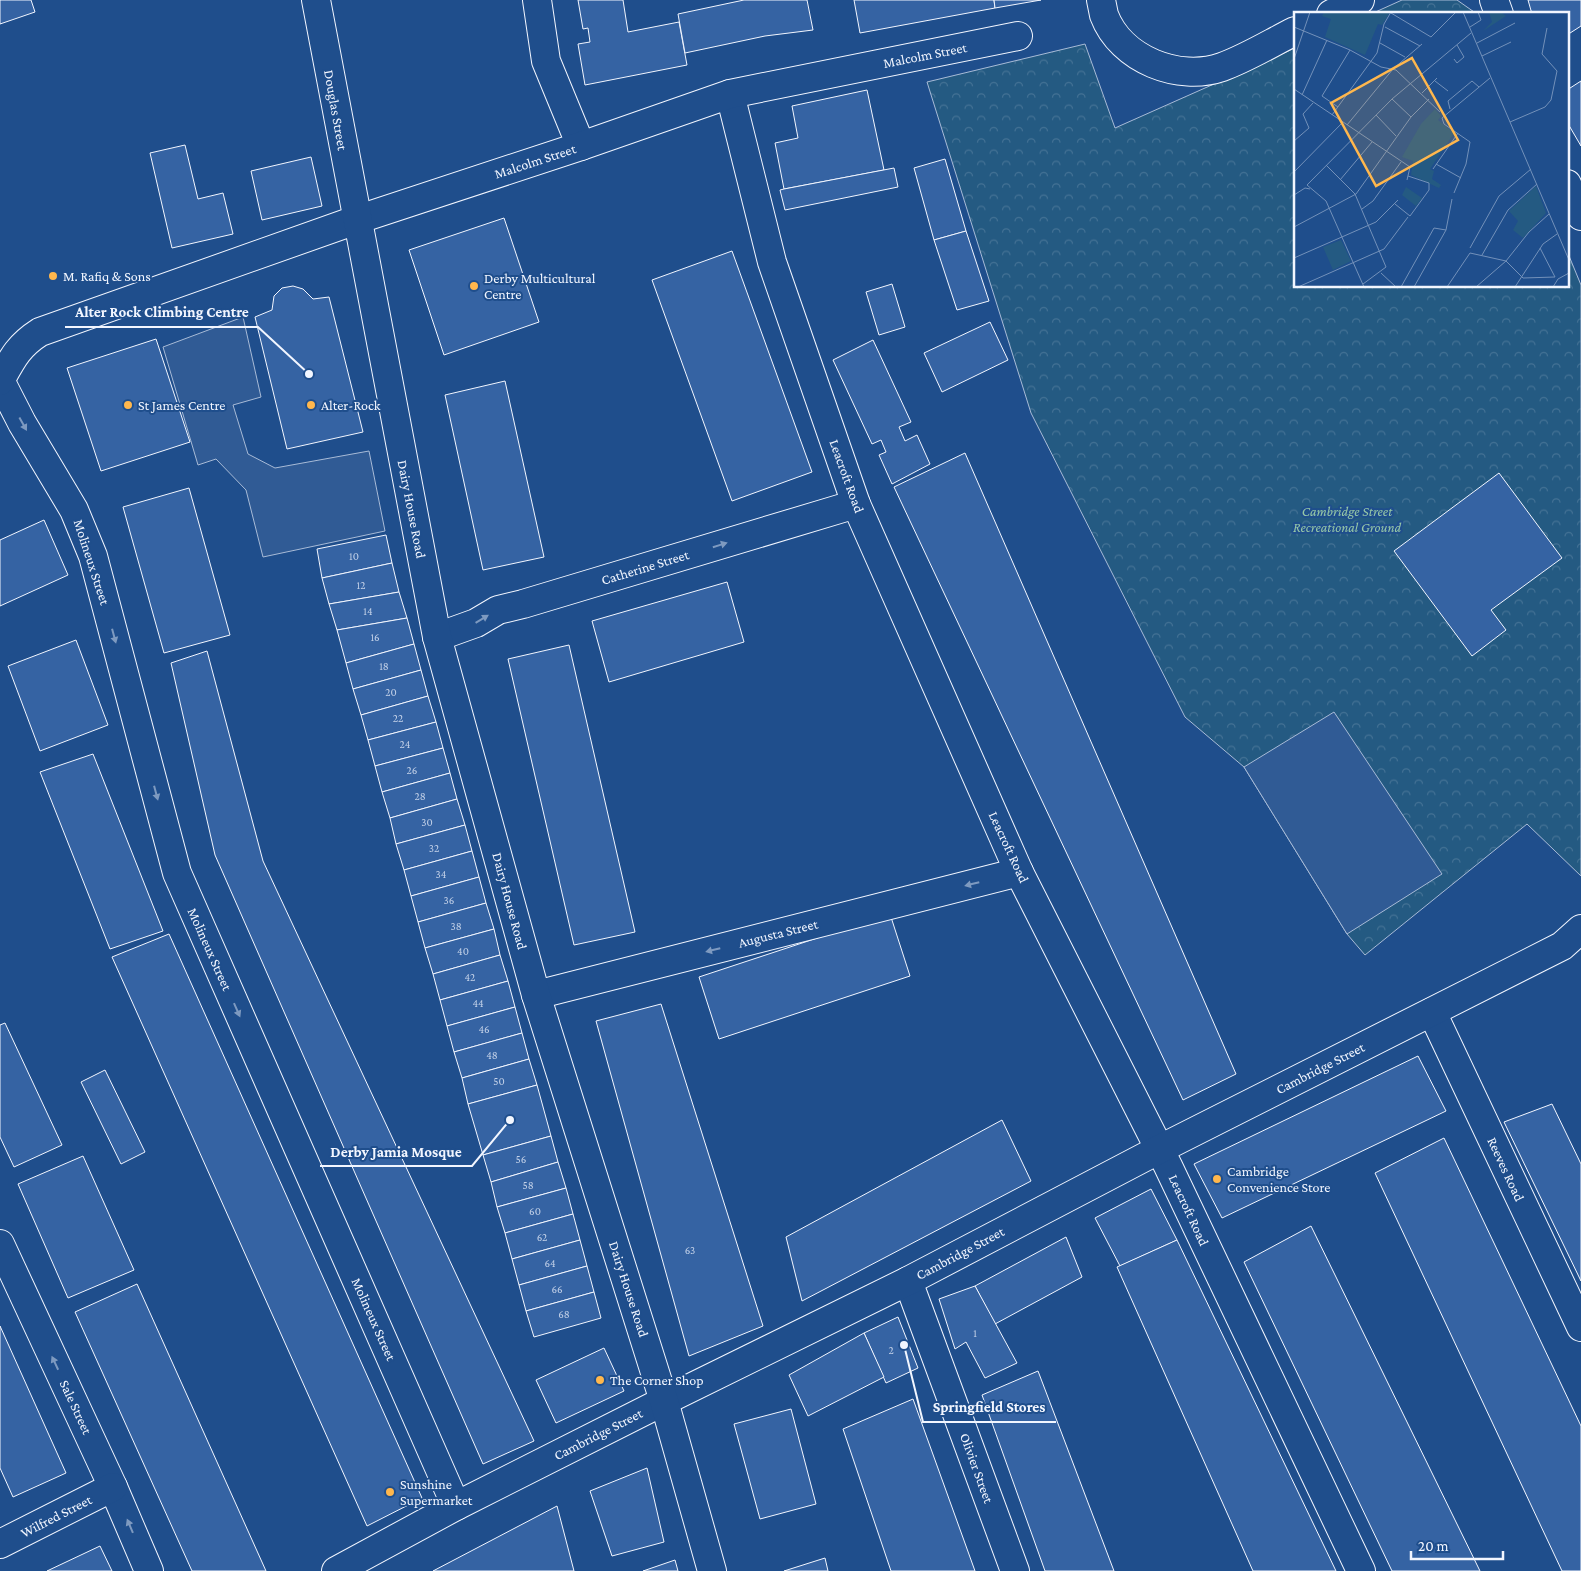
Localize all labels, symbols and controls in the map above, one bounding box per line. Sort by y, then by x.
inset map [1294,12,1568,288]
street label: Malcolm Street [882,39,969,71]
street label: Douglas Street [321,68,351,152]
street label: Malcolm Street [492,140,578,182]
place label: M. Rafiq & Sons [63,268,151,284]
marker: M. Rafiq & Sons [47,270,59,282]
place label: Derby Multicultural Centre [484,270,596,302]
marker: Derby Multicultural Centre [468,280,480,292]
callout: Alter Rock Climbing Centre [65,297,258,327]
text: Alter Rock Climbing Centre [74,304,249,320]
place label: St James Centre [138,397,225,413]
place label: Alter-Rock [321,397,381,413]
marker: St James Centre [122,399,134,411]
marker: Alter-Rock [305,399,317,411]
one-way arrow [18,417,27,431]
street label: Leacroft Road [826,437,868,515]
street label: Dairy House Road [395,459,429,560]
park label: Cambridge Street Recreational Ground [1293,503,1401,535]
street label: Molineux Street [71,517,113,607]
one-way arrow [713,540,728,548]
street label: Catherine Street [599,546,691,588]
house number: 10 [349,550,359,562]
house number: 12 [357,579,365,591]
house number: 14 [363,605,373,617]
one-way arrow [476,615,489,624]
one-way arrow [111,628,119,643]
house number: 16 [370,631,380,643]
house number: 18 [379,660,389,672]
house number: 20 [385,686,397,698]
house number: 22 [393,712,403,724]
house number: 24 [400,738,411,750]
house number: 26 [407,764,417,776]
one-way arrow [152,785,160,800]
house number: 28 [414,790,426,802]
street label: Leacroft Road [986,809,1033,886]
house number: 30 [421,816,433,828]
house number: 32 [429,842,439,854]
street label: Dairy House Road [489,851,531,952]
house number: 34 [436,868,447,880]
one-way arrow [964,880,979,888]
house number: 36 [444,894,454,906]
street label: Molineux Street [185,905,236,993]
street label: Augusta Street [737,915,820,951]
house number: 38 [450,920,462,932]
house number: 40 [457,945,469,957]
one-way arrow [705,946,720,954]
house number: 42 [465,971,475,983]
house number: 44 [472,997,484,1009]
one-way arrow [234,1003,242,1017]
house number: 46 [478,1023,490,1035]
street label: Cambridge Street [1273,1039,1367,1097]
house number: 48 [486,1049,498,1061]
house number: 50 [493,1075,505,1087]
street label: Reeves Road [1484,1134,1528,1204]
callout: Derby Jamia Mosque [320,1136,472,1166]
text: Derby Jamia Mosque [330,1144,462,1160]
house number: 56 [516,1153,526,1165]
place label: Cambridge Convenience Store [1227,1163,1330,1195]
street label: Leacroft Road [1166,1172,1213,1249]
marker: Cambridge Convenience Store [1211,1173,1223,1185]
house number: 58 [522,1179,534,1191]
house number: 60 [529,1205,541,1217]
street label: Cambridge Street [913,1223,1007,1283]
house number: 62 [537,1231,547,1243]
street label: Dairy House Road [606,1239,652,1340]
house number: 63 [685,1244,695,1256]
house number: 64 [544,1257,556,1269]
street label: Molineux Street [349,1275,400,1363]
house number: 66 [551,1283,563,1295]
house number: 68 [558,1308,570,1320]
house number: 1 [973,1327,977,1339]
house number: 2 [888,1344,894,1356]
one-way arrow [51,1355,59,1370]
place label: The Corner Shop [610,1372,704,1388]
marker: The Corner Shop [594,1374,606,1386]
street label: Sale Street [56,1377,96,1437]
callout: Springfield Stores [923,1392,1056,1422]
text: Springfield Stores [933,1399,1045,1415]
street label: Cambridge Street [551,1405,645,1463]
street label: Olivier Street [957,1431,997,1506]
place label: Sunshine Supermarket [400,1476,473,1508]
marker: Sunshine Supermarket [384,1486,396,1498]
street label: Wilfred Street [18,1491,95,1541]
one-way arrow [125,1519,133,1533]
scale bar [1411,1528,1504,1560]
text: 20 m [1418,1538,1449,1554]

